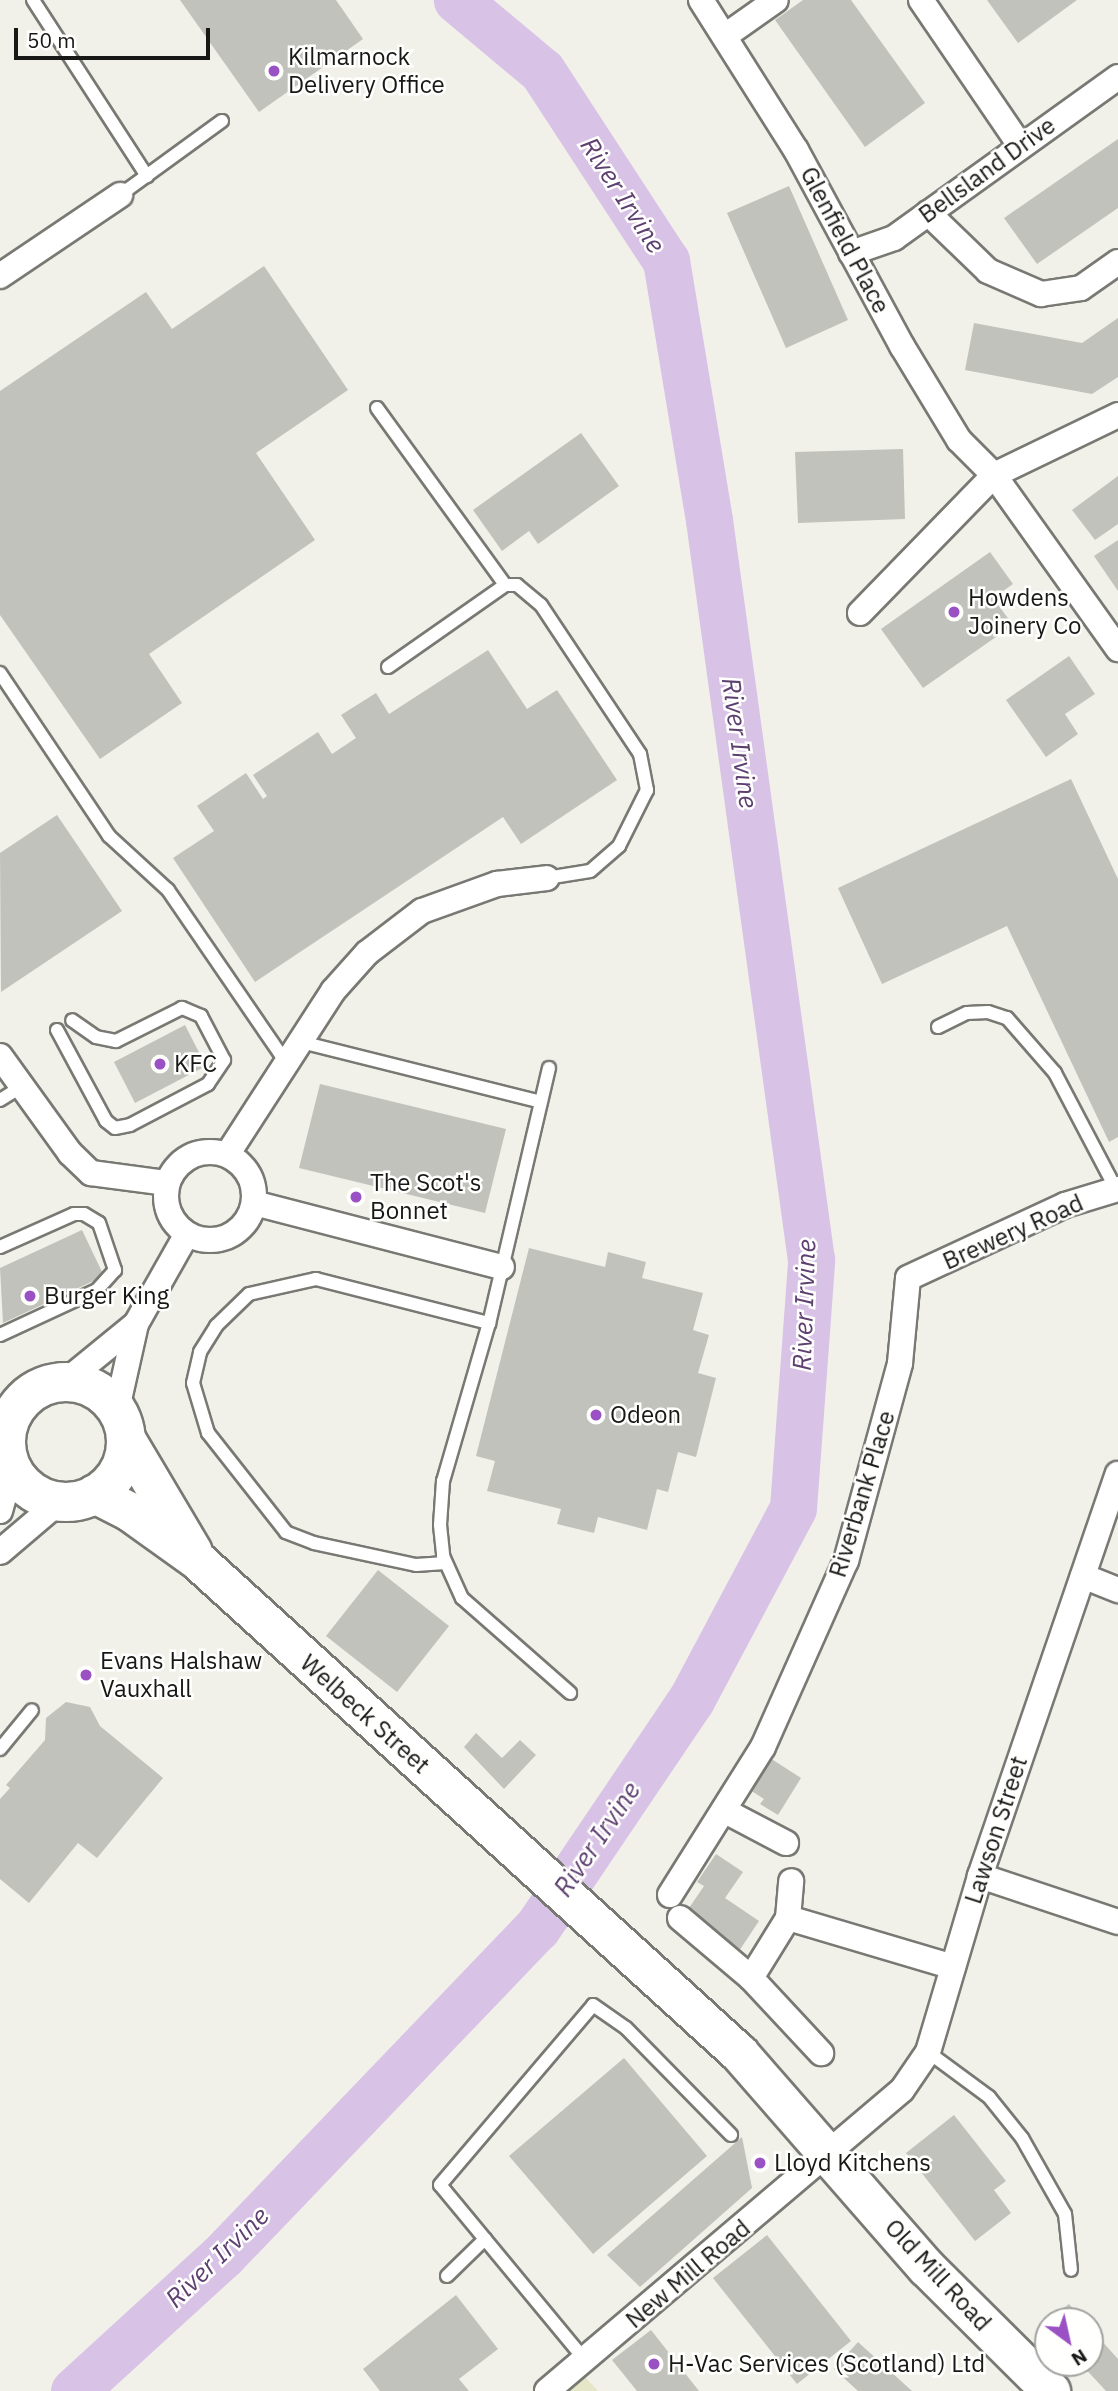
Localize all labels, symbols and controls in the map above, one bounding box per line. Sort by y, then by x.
scale bar [18,14,214,58]
text: 50 m [27,26,76,54]
place label: Kilmarnock Delivery Office [288,43,445,99]
marker: Kilmarnock Delivery Office [266,63,282,79]
street label: Bellsland Drive [913,111,1061,229]
water label: River Irvine [574,131,672,259]
street label: Glenfield Place [794,162,896,318]
place label: Howdens Joinery Co [968,584,1082,640]
marker: Howdens Joinery Co [946,604,962,620]
water label: River Irvine [715,676,765,810]
place label: KFC [174,1050,217,1078]
marker: KFC [152,1056,168,1072]
place label: The Scot's Bonnet [370,1169,481,1225]
street label: Brewery Road [938,1188,1088,1276]
marker: The Scot's Bonnet [348,1189,364,1205]
water label: River Irvine [786,1239,822,1371]
place label: Burger King [44,1282,169,1310]
marker: Burger King [22,1288,38,1304]
place label: Odeon [610,1401,681,1429]
marker: Odeon [588,1407,604,1423]
street label: Riverbank Place [823,1407,901,1581]
place label: Evans Halshaw Vauxhall [100,1647,262,1703]
street label: Welbeck Street [294,1648,436,1780]
marker: Evans Halshaw Vauxhall [78,1667,94,1683]
street label: Lawson Street [959,1753,1033,1907]
water label: River Irvine [547,1776,647,1902]
place label: Lloyd Kitchens [774,2149,931,2177]
marker: Lloyd Kitchens [752,2155,768,2171]
water label: River Irvine [159,2200,275,2314]
street label: Old Mill Road [879,2213,997,2337]
street label: New Mill Road [620,2214,756,2334]
north arrow [1034,2307,1104,2377]
text: N [1067,2344,1092,2372]
place label: H-Vac Services (Scotland) Ltd [668,2350,985,2378]
marker: H-Vac Services (Scotland) Ltd [646,2356,662,2372]

